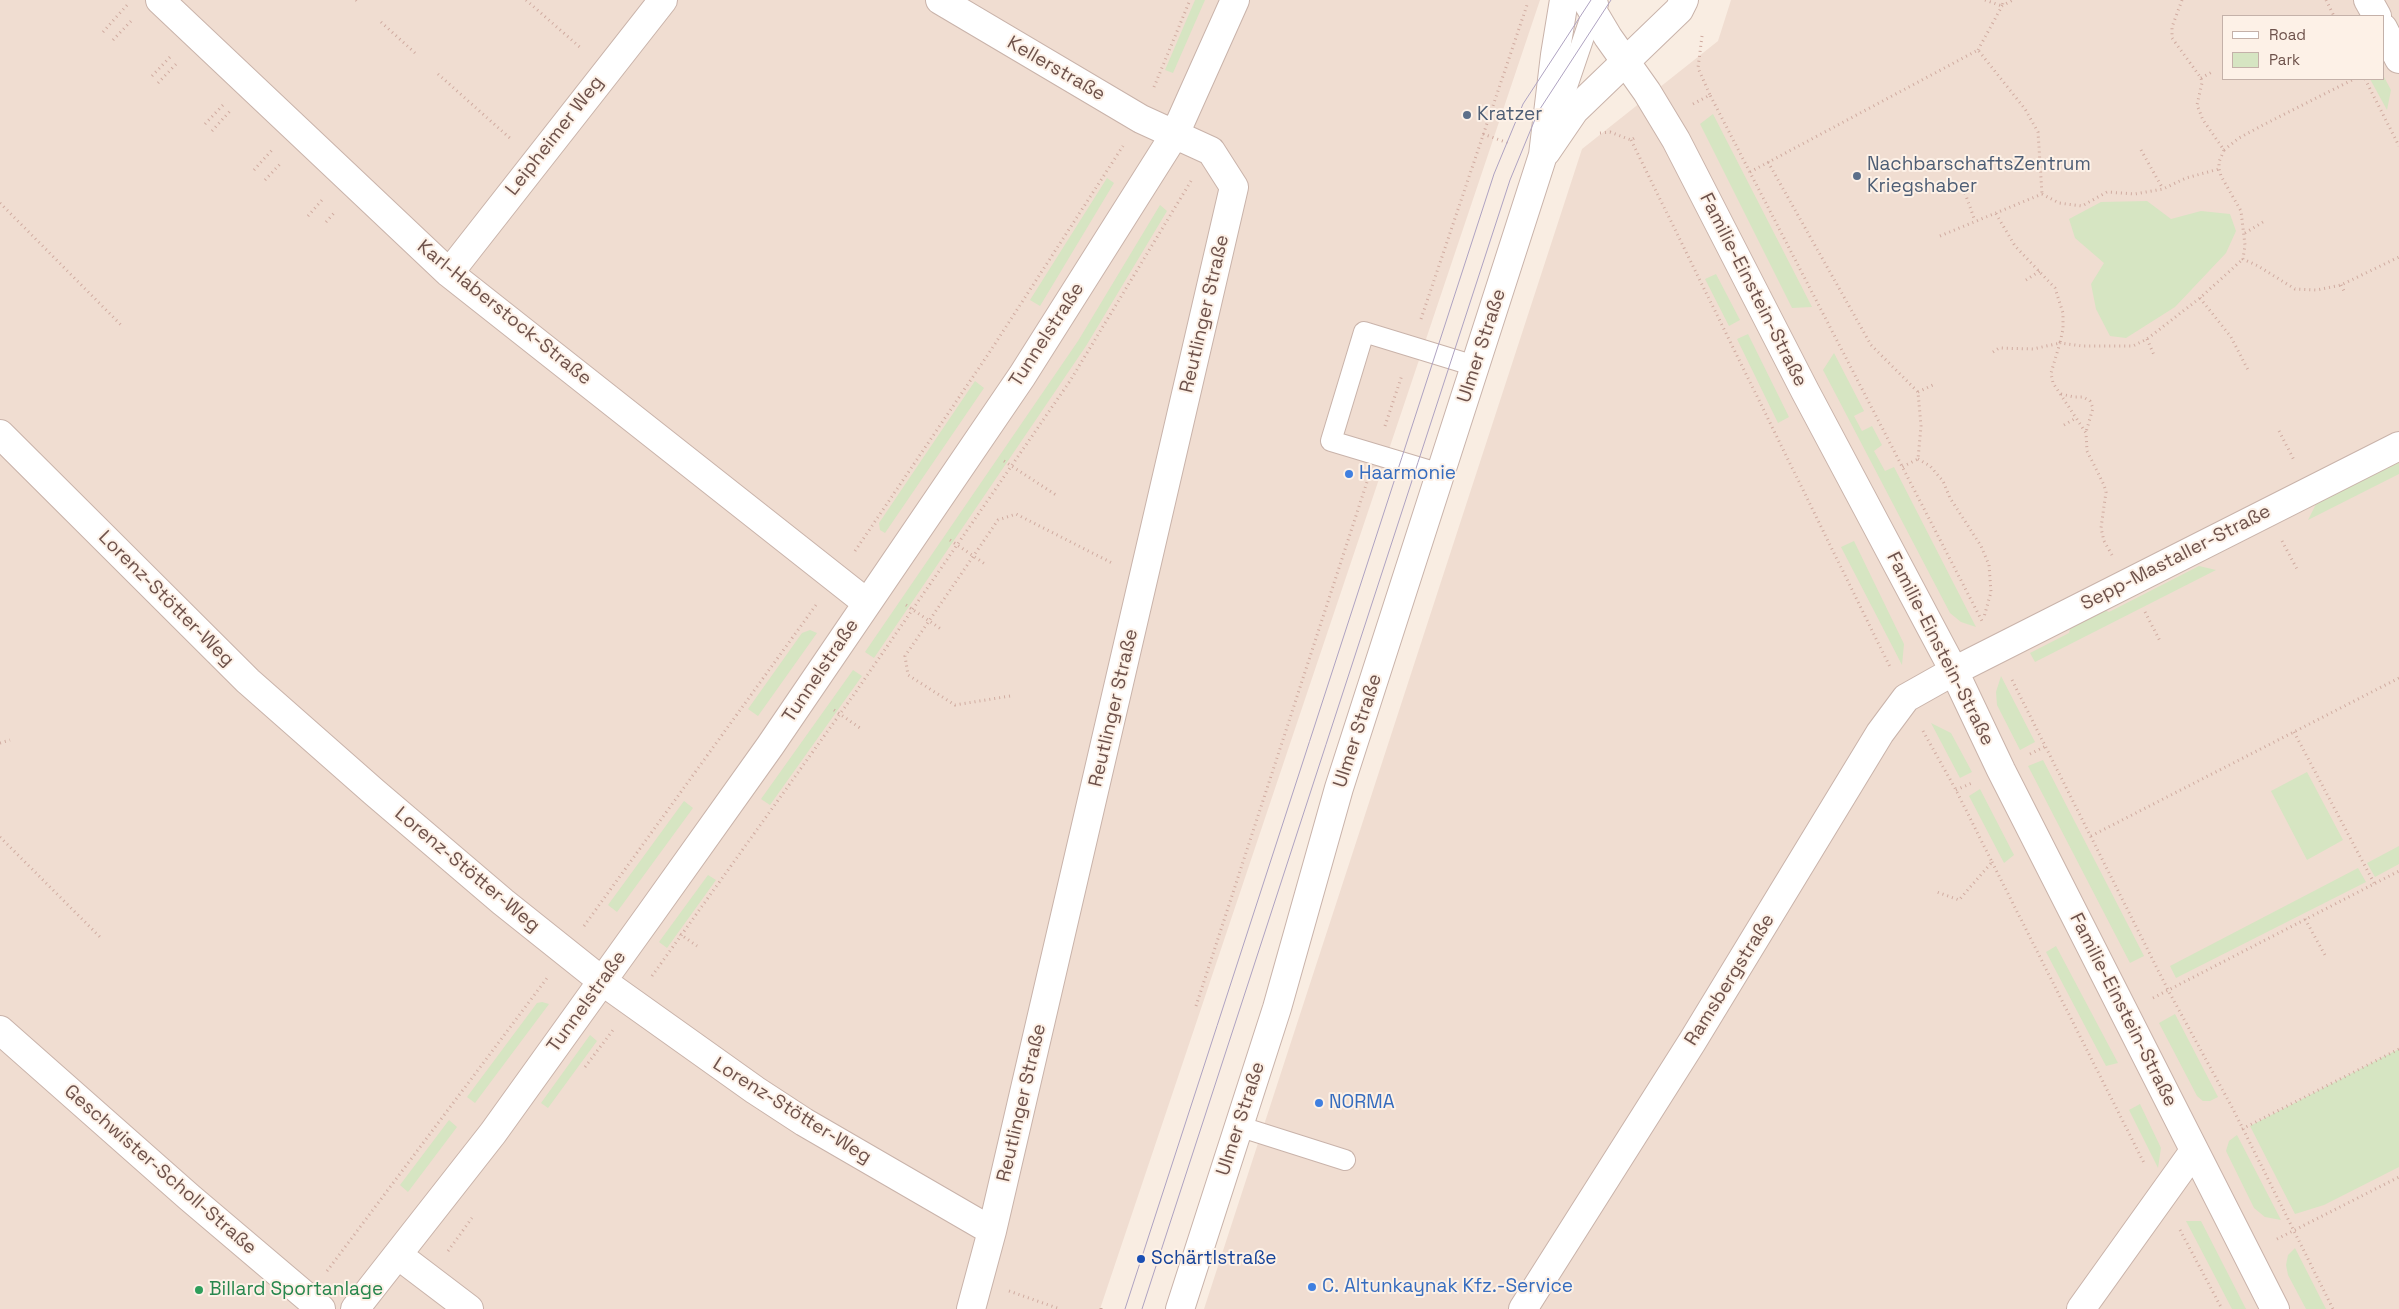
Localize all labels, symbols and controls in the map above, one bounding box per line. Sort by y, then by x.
legend [2222,15,2384,80]
text: Road [2269,25,2306,44]
street label: Kellerstraße [1003,32,1109,106]
text: Park [2269,50,2300,69]
street label: Leipheimer Weg [501,72,609,200]
place label: Kratzer [1477,104,1542,126]
marker: Kratzer [1461,109,1473,121]
place label: NachbarschaftsZentrum Kriegshaber [1867,154,2091,198]
marker: NachbarschaftsZentrum Kriegshaber [1851,170,1863,182]
street label: Familie-Einstein-Straße [1694,190,1812,390]
street label: Reutlinger Straße [1176,233,1234,395]
street label: Karl-Haberstock-Straße [412,236,596,390]
street label: Tunnelstraße [1005,278,1089,392]
street label: Ulmer Straße [1453,286,1511,406]
place label: Haarmonie [1359,463,1456,485]
marker: Haarmonie [1343,468,1355,480]
street label: Sepp-Mastaller-Straße [2077,500,2275,616]
street label: Lorenz-Stötter-Weg [93,526,239,672]
street label: Familie-Einstein-Straße [1881,549,1999,749]
street label: Tunnelstraße [778,615,864,727]
street label: Reutlinger Straße [1085,627,1143,789]
street label: Ulmer Straße [1329,671,1387,791]
street label: Lorenz-Stötter-Weg [390,803,544,937]
street label: Ramsbergstraße [1680,910,1780,1050]
street label: Familie-Einstein-Straße [2064,910,2182,1110]
street label: Tunnelstraße [543,947,631,1057]
street label: Reutlinger Straße [993,1022,1051,1184]
street label: Lorenz-Stötter-Weg [709,1053,875,1169]
street label: Ulmer Straße [1212,1059,1270,1179]
street label: Geschwister-Scholl-Straße [59,1080,261,1260]
place label: NORMA [1329,1092,1395,1114]
marker: NORMA [1313,1097,1325,1109]
place label: Schärtlstraße [1151,1248,1277,1270]
marker: Schärtlstraße [1135,1253,1147,1265]
place label: C. Altunkaynak Kfz.-Service [1322,1276,1573,1298]
place label: Billard Sportanlage [209,1279,383,1301]
marker: C. Altunkaynak Kfz.-Service [1306,1281,1318,1293]
marker: Billard Sportanlage [193,1284,205,1296]

